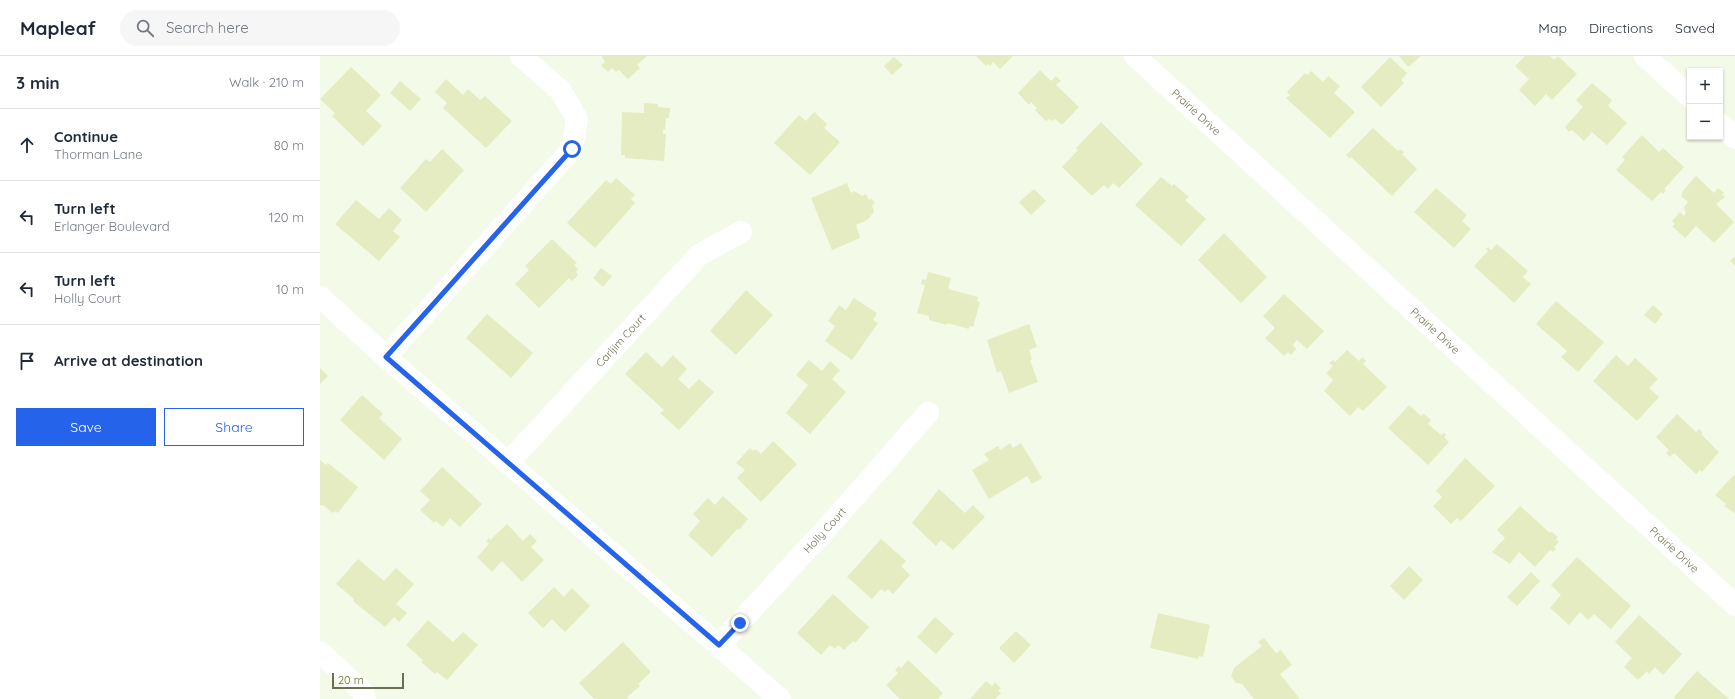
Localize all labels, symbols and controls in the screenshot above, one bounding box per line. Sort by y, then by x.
search box [120,10,400,46]
text: Mapleaf [20,16,96,40]
icon: search [134,17,156,39]
text: Search here [166,18,249,37]
text: Map [1538,19,1567,37]
text: Directions [1589,19,1653,37]
text: Saved [1675,19,1715,37]
map controls [1687,68,1723,140]
button: + [1687,68,1723,104]
text: 3 min [16,72,60,93]
text: Walk · 210 m [229,74,304,90]
street label: Prairie Drive [1169,86,1224,138]
button: − [1687,104,1723,140]
text: Continue [54,127,118,146]
icon: ahead [16,134,38,156]
text: 80 m [274,137,304,153]
route start [563,140,581,158]
text: Thorman Lane [54,146,143,162]
text: Turn left [54,199,116,218]
icon: left [16,206,38,228]
text: 120 m [269,209,304,225]
text: Erlanger Boulevard [54,218,170,234]
text: Turn left [54,271,116,290]
icon: left [16,278,38,300]
text: 10 m [276,281,304,297]
text: Holly Court [54,290,121,306]
street label: Prairie Drive [1408,305,1463,357]
street label: Carljim Court [593,311,649,370]
icon: arrive [16,350,38,372]
text: Arrive at destination [54,351,203,370]
button: Save [16,408,156,446]
button: Share [164,408,304,446]
street label: Holly Court [800,504,849,556]
street label: Prairie Drive [1647,523,1702,576]
route end [731,614,749,632]
scale bar [332,671,404,690]
text: 20 m [338,673,364,687]

